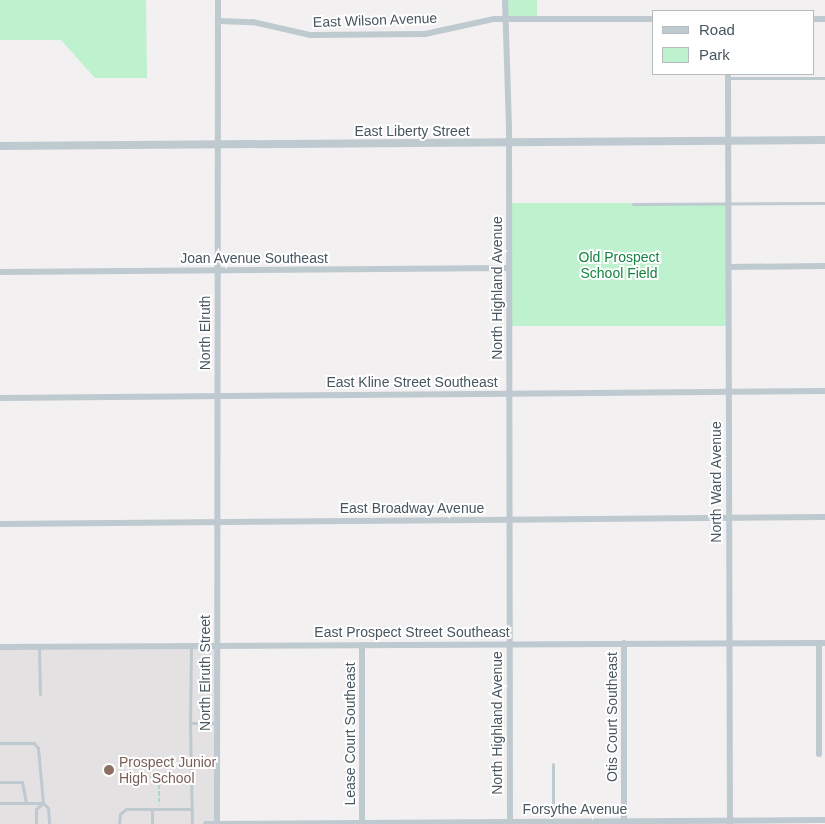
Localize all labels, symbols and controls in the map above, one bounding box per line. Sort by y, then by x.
street label: East Wilson Avenue [312,9,438,31]
legend [652,10,815,75]
text: Road [699,21,735,38]
text: Park [699,46,730,63]
street label: East Liberty Street [354,123,470,139]
street label: North Highland Avenue [489,216,505,360]
park label: Old Prospect School Field [579,249,659,282]
street label: Joan Avenue Southeast [180,250,328,266]
street label: North Elruth [197,296,213,370]
street label: East Kline Street Southeast [326,374,498,390]
street label: North Ward Avenue [708,421,724,543]
street label: East Broadway Avenue [339,500,485,516]
street label: North Elruth Street [197,615,213,731]
street label: East Prospect Street Southeast [314,624,510,640]
street label: North Highland Avenue [489,651,505,795]
street label: Otis Court Southeast [604,652,620,782]
street label: Lease Court Southeast [342,662,358,806]
place label: Prospect Junior High School [119,754,216,786]
marker: Prospect Junior High School [103,764,115,776]
street label: Forsythe Avenue [522,801,628,817]

